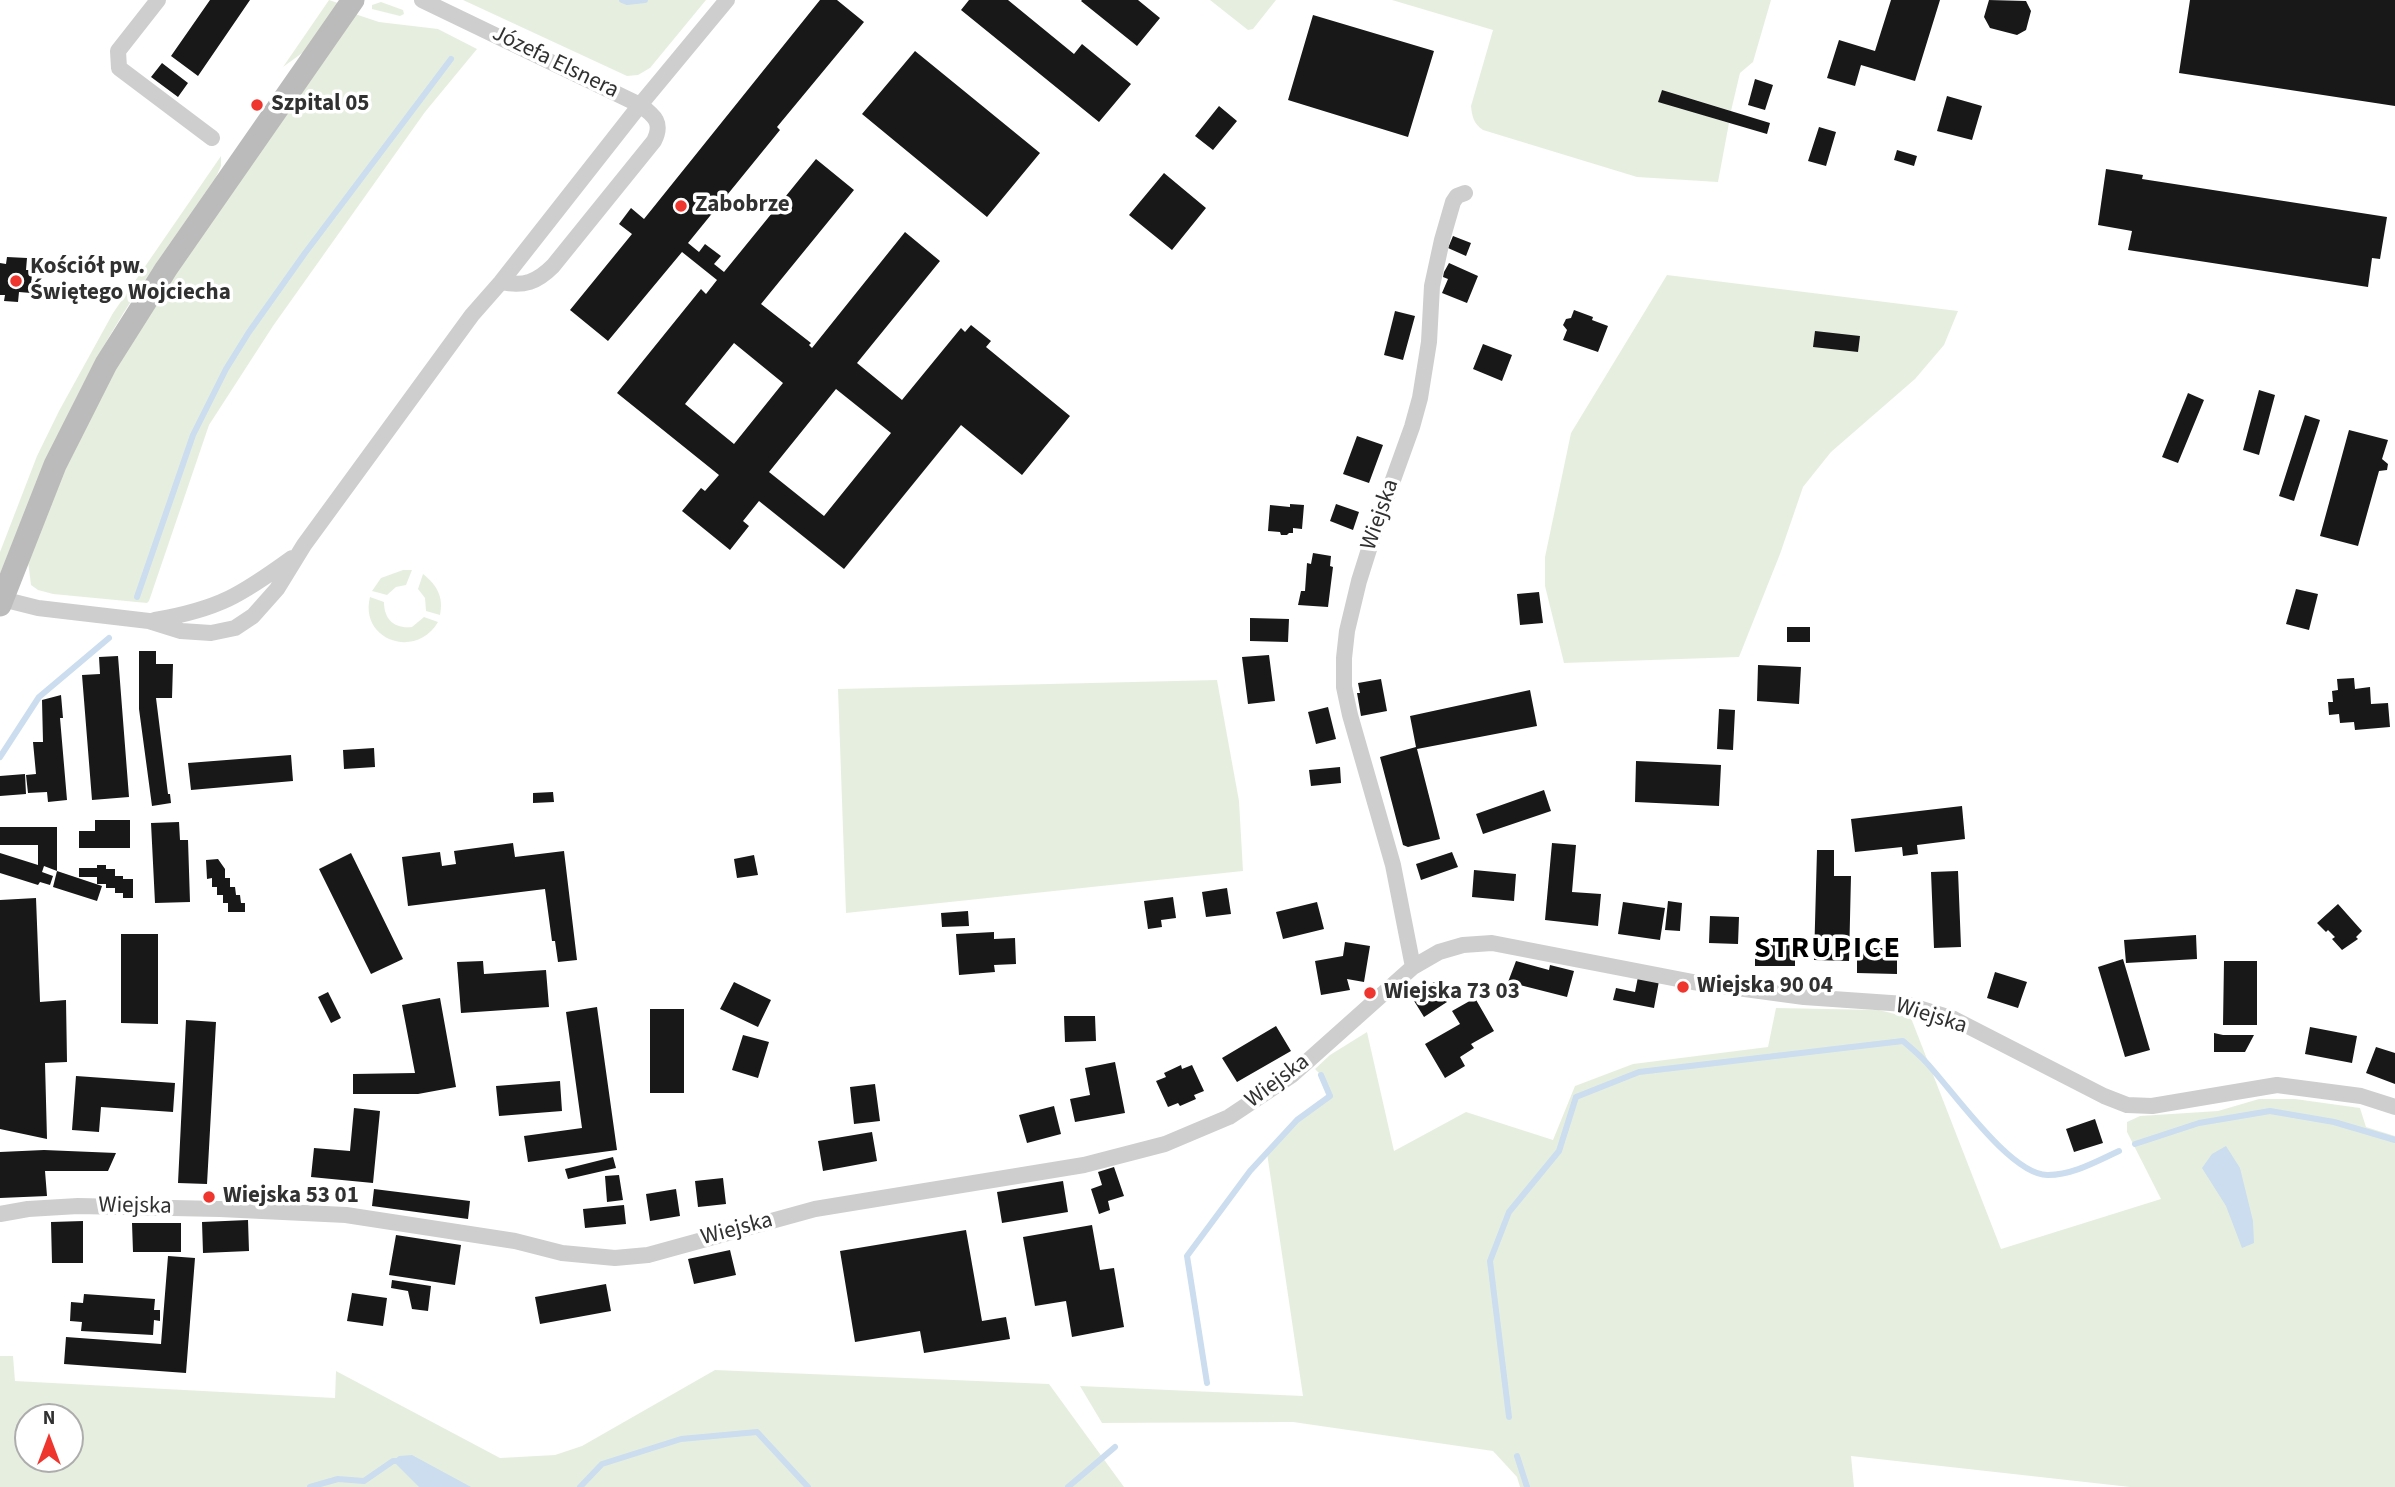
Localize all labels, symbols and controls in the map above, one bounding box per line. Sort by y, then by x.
street label: Józefa Elsnera [487,20,623,106]
place label: Szpital 05 [271,91,369,119]
marker: Szpital 05 [249,97,265,113]
place label: Zabobrze [695,192,790,220]
marker: Zabobrze [673,198,689,214]
place label: Kościół pw. Świętego Wojciecha [30,254,231,308]
marker: Kościół pw. Świętego Wojciecha [8,273,24,289]
street label: Wiejska [1356,476,1406,554]
district label: STRUPICE [1755,932,1901,968]
place label: Wiejska 90 04 [1697,973,1833,1001]
place label: Wiejska 73 03 [1384,979,1520,1007]
marker: Wiejska 90 04 [1675,979,1691,995]
marker: Wiejska 73 03 [1362,985,1378,1001]
street label: Wiejska [1892,993,1970,1041]
street label: Wiejska [1240,1049,1316,1115]
place label: Wiejska 53 01 [223,1183,359,1211]
marker: Wiejska 53 01 [201,1189,217,1205]
street label: Wiejska [98,1193,172,1221]
street label: Wiejska [698,1207,776,1253]
north arrow [14,1403,84,1473]
text: N [43,1405,55,1432]

